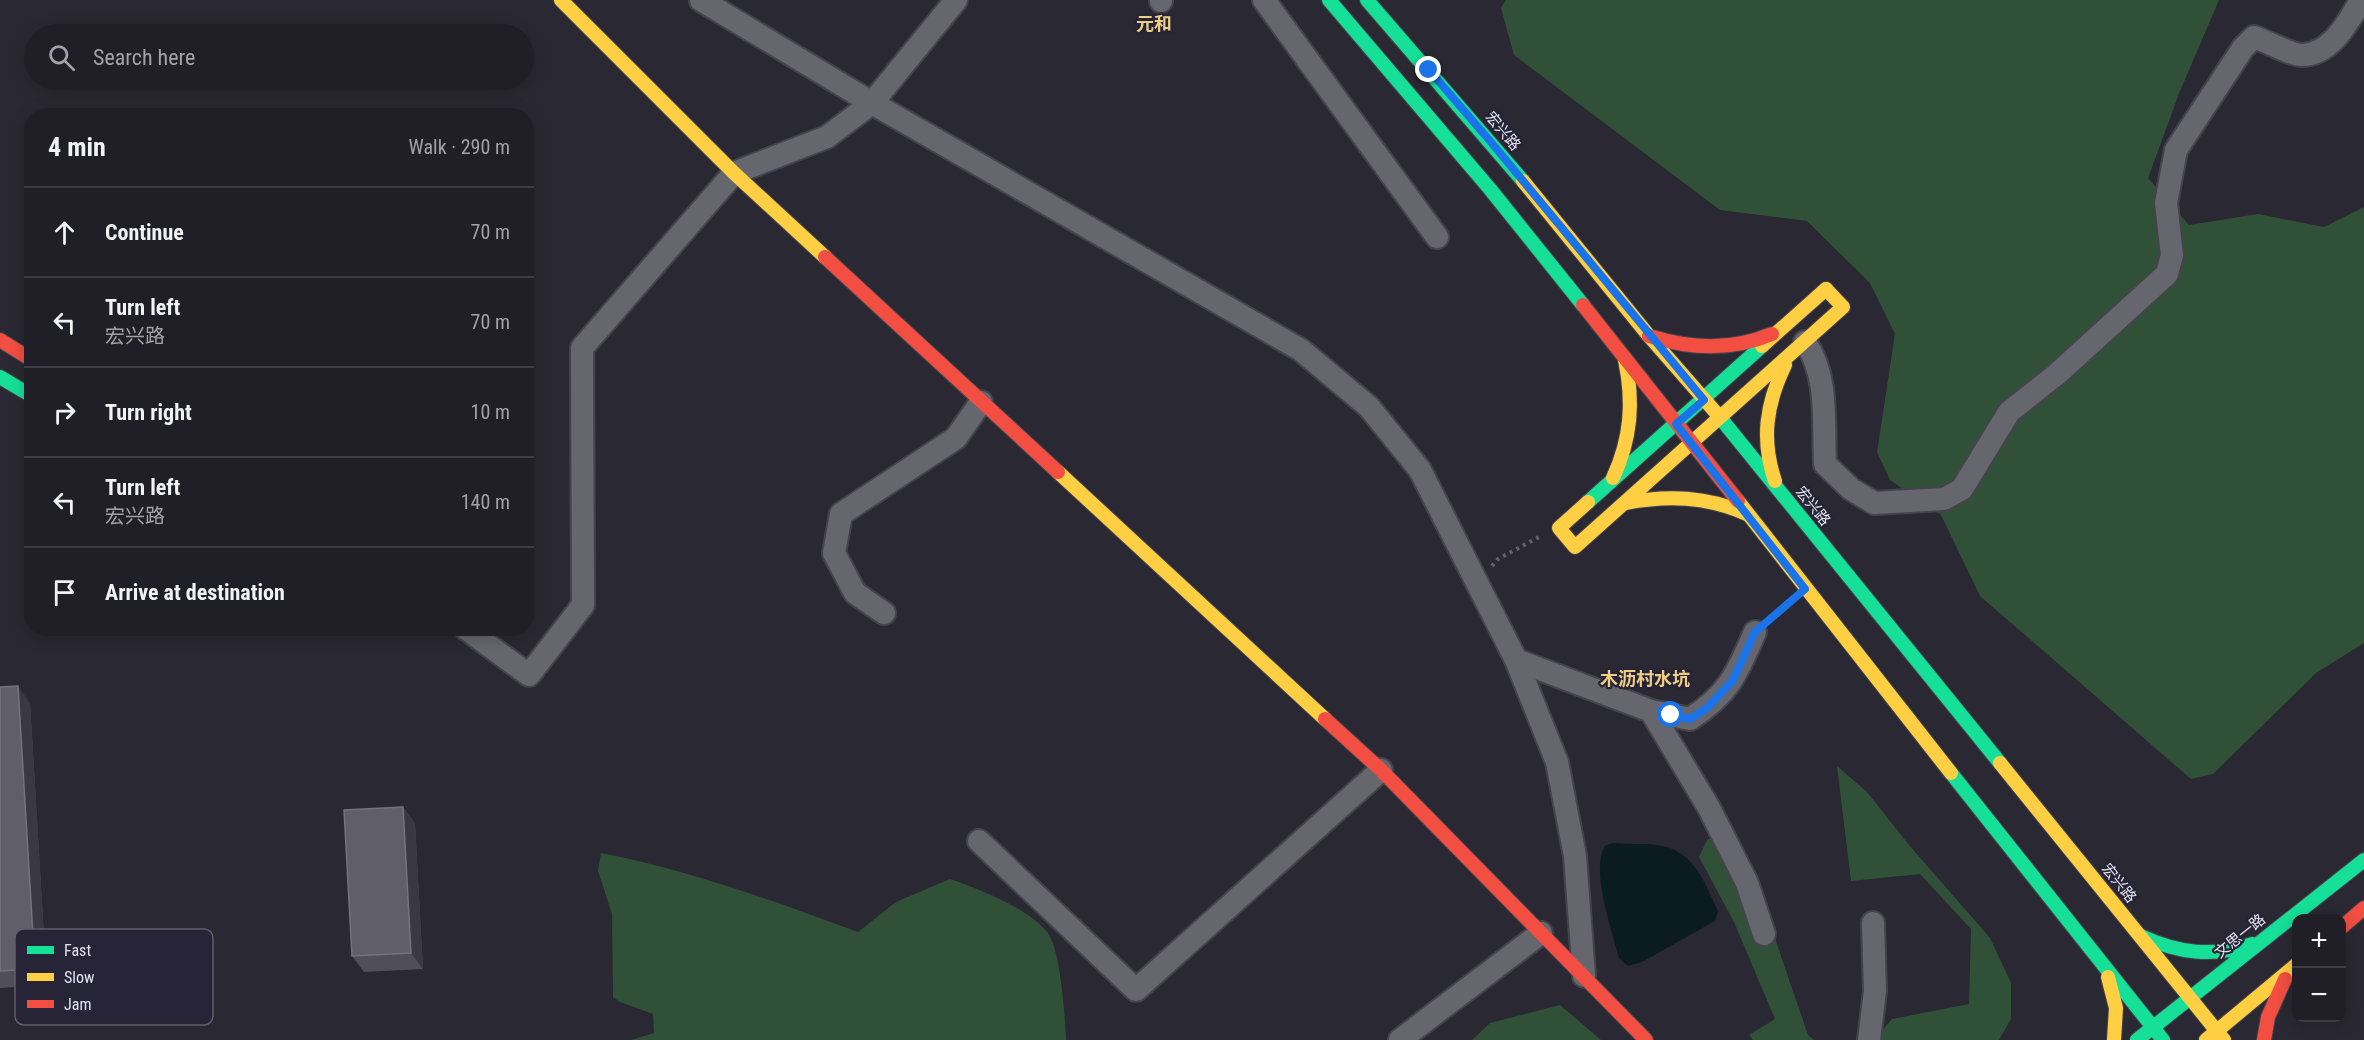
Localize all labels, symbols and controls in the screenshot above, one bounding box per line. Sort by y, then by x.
district label: 元和 [1136,13,1172,34]
search box [24,24,534,90]
icon: search [45,41,78,74]
text: Search here [93,45,195,70]
route end [1415,56,1441,82]
street label: 宏兴路 [1482,108,1524,154]
text: 4 min [48,132,106,162]
text: Walk · 290 m [409,135,510,159]
icon: ahead [48,216,81,249]
text: Continue [105,220,184,245]
text: 70 m [471,220,510,244]
text: Turn left [105,295,180,320]
icon: left [48,306,81,339]
text: 70 m [471,310,510,334]
text: 宏兴路 [105,324,165,348]
icon: right [48,396,81,429]
text: Turn right [105,400,192,425]
text: 10 m [471,400,510,424]
text: Turn left [105,475,180,500]
street label: 宏兴路 [1792,483,1834,529]
icon: left [48,486,81,519]
text: 140 m [461,490,510,514]
text: 宏兴路 [105,504,165,528]
icon: arrive [48,576,81,609]
text: Arrive at destination [105,580,285,605]
district label: 木沥村水坑 [1600,668,1690,689]
route start [1657,701,1683,727]
street label: 宏兴路 [2098,860,2140,906]
street label: 文思一路 [2211,910,2269,962]
map controls [2292,914,2346,1022]
button: + [2292,914,2346,968]
legend [15,929,213,1025]
text: Fast [64,941,91,960]
text: Slow [64,968,94,987]
button: − [2292,968,2346,1022]
text: Jam [64,995,91,1014]

